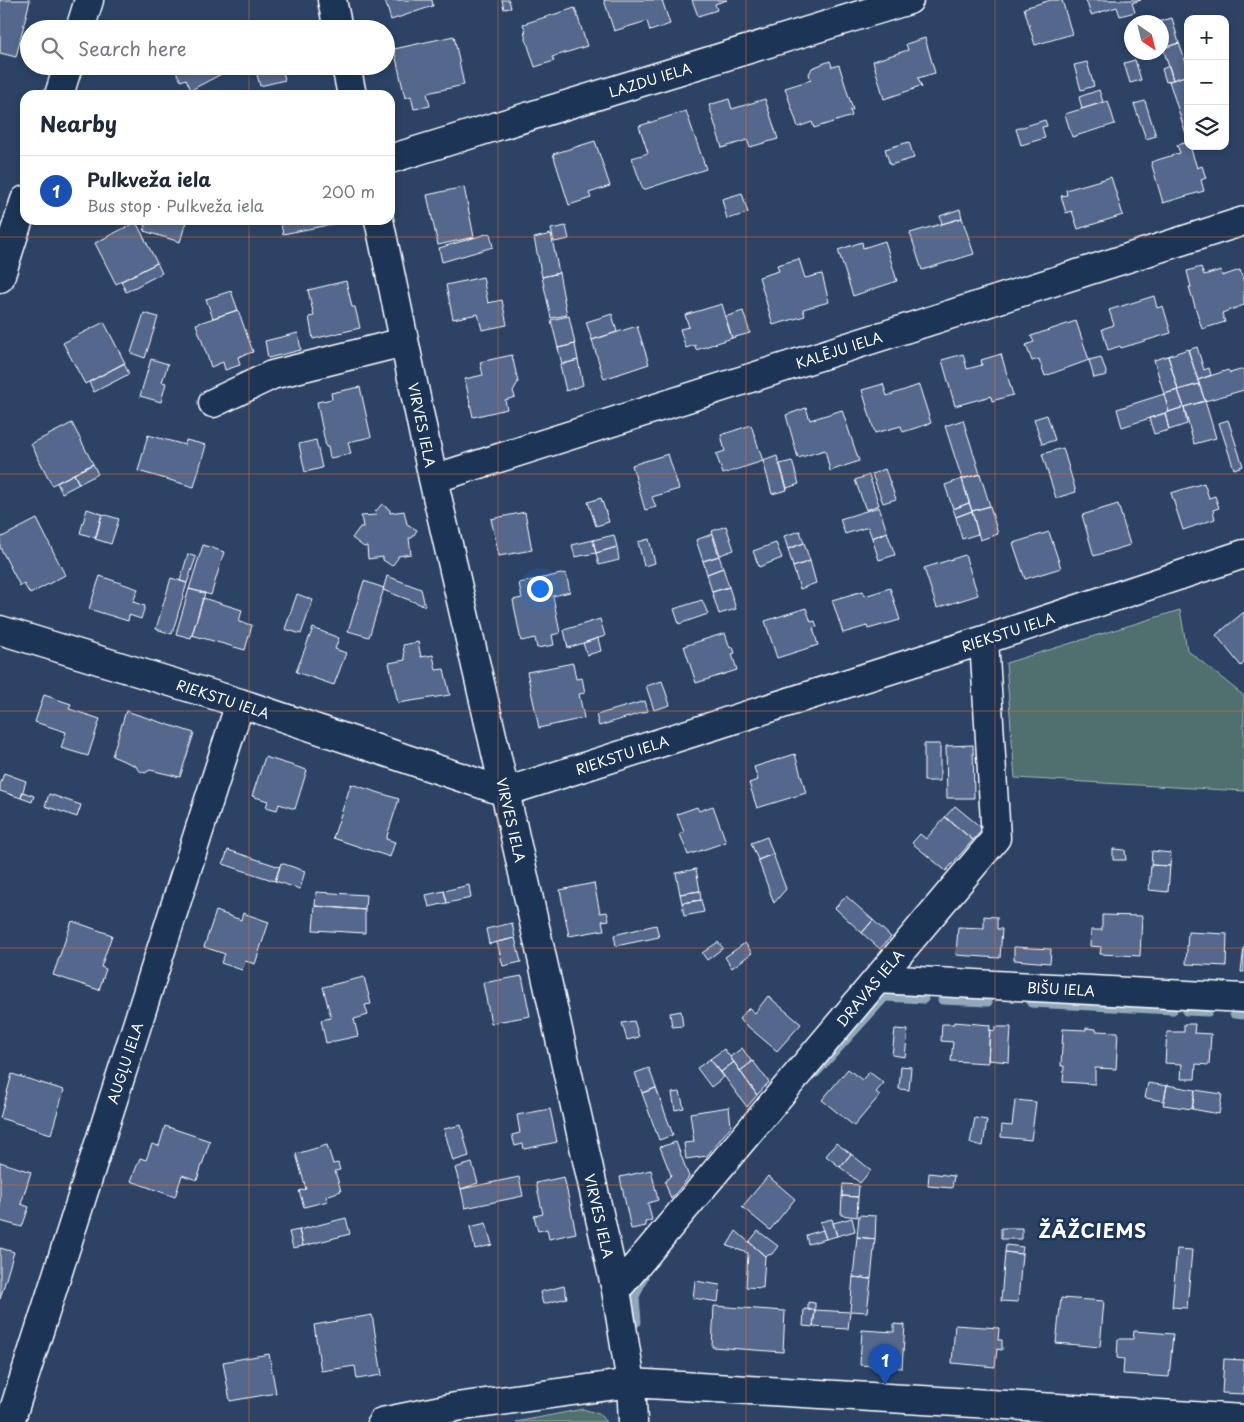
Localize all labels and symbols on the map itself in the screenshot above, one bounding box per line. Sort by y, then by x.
north arrow [1124,15,1169,60]
street label: LAZDU IELA [606,57,694,103]
street label: KALĒJU IELA [793,326,885,374]
street label: VIRVES IELA [403,381,441,470]
your location [527,576,553,602]
street label: RIEKSTU IELA [959,607,1058,657]
street label: RIEKSTU IELA [174,674,273,724]
street label: RIEKSTU IELA [573,730,672,780]
street label: VIRVES IELA [491,776,531,865]
street label: DRAVAS IELA [831,945,909,1031]
street label: BIŠU IELA [1027,977,1096,1001]
street label: AUGĻU IELA [102,1019,148,1107]
street label: VIRVES IELA [579,1172,619,1261]
district label: ŽĀŽCIEMS [1039,1216,1147,1244]
pin: 1 [869,1344,901,1385]

